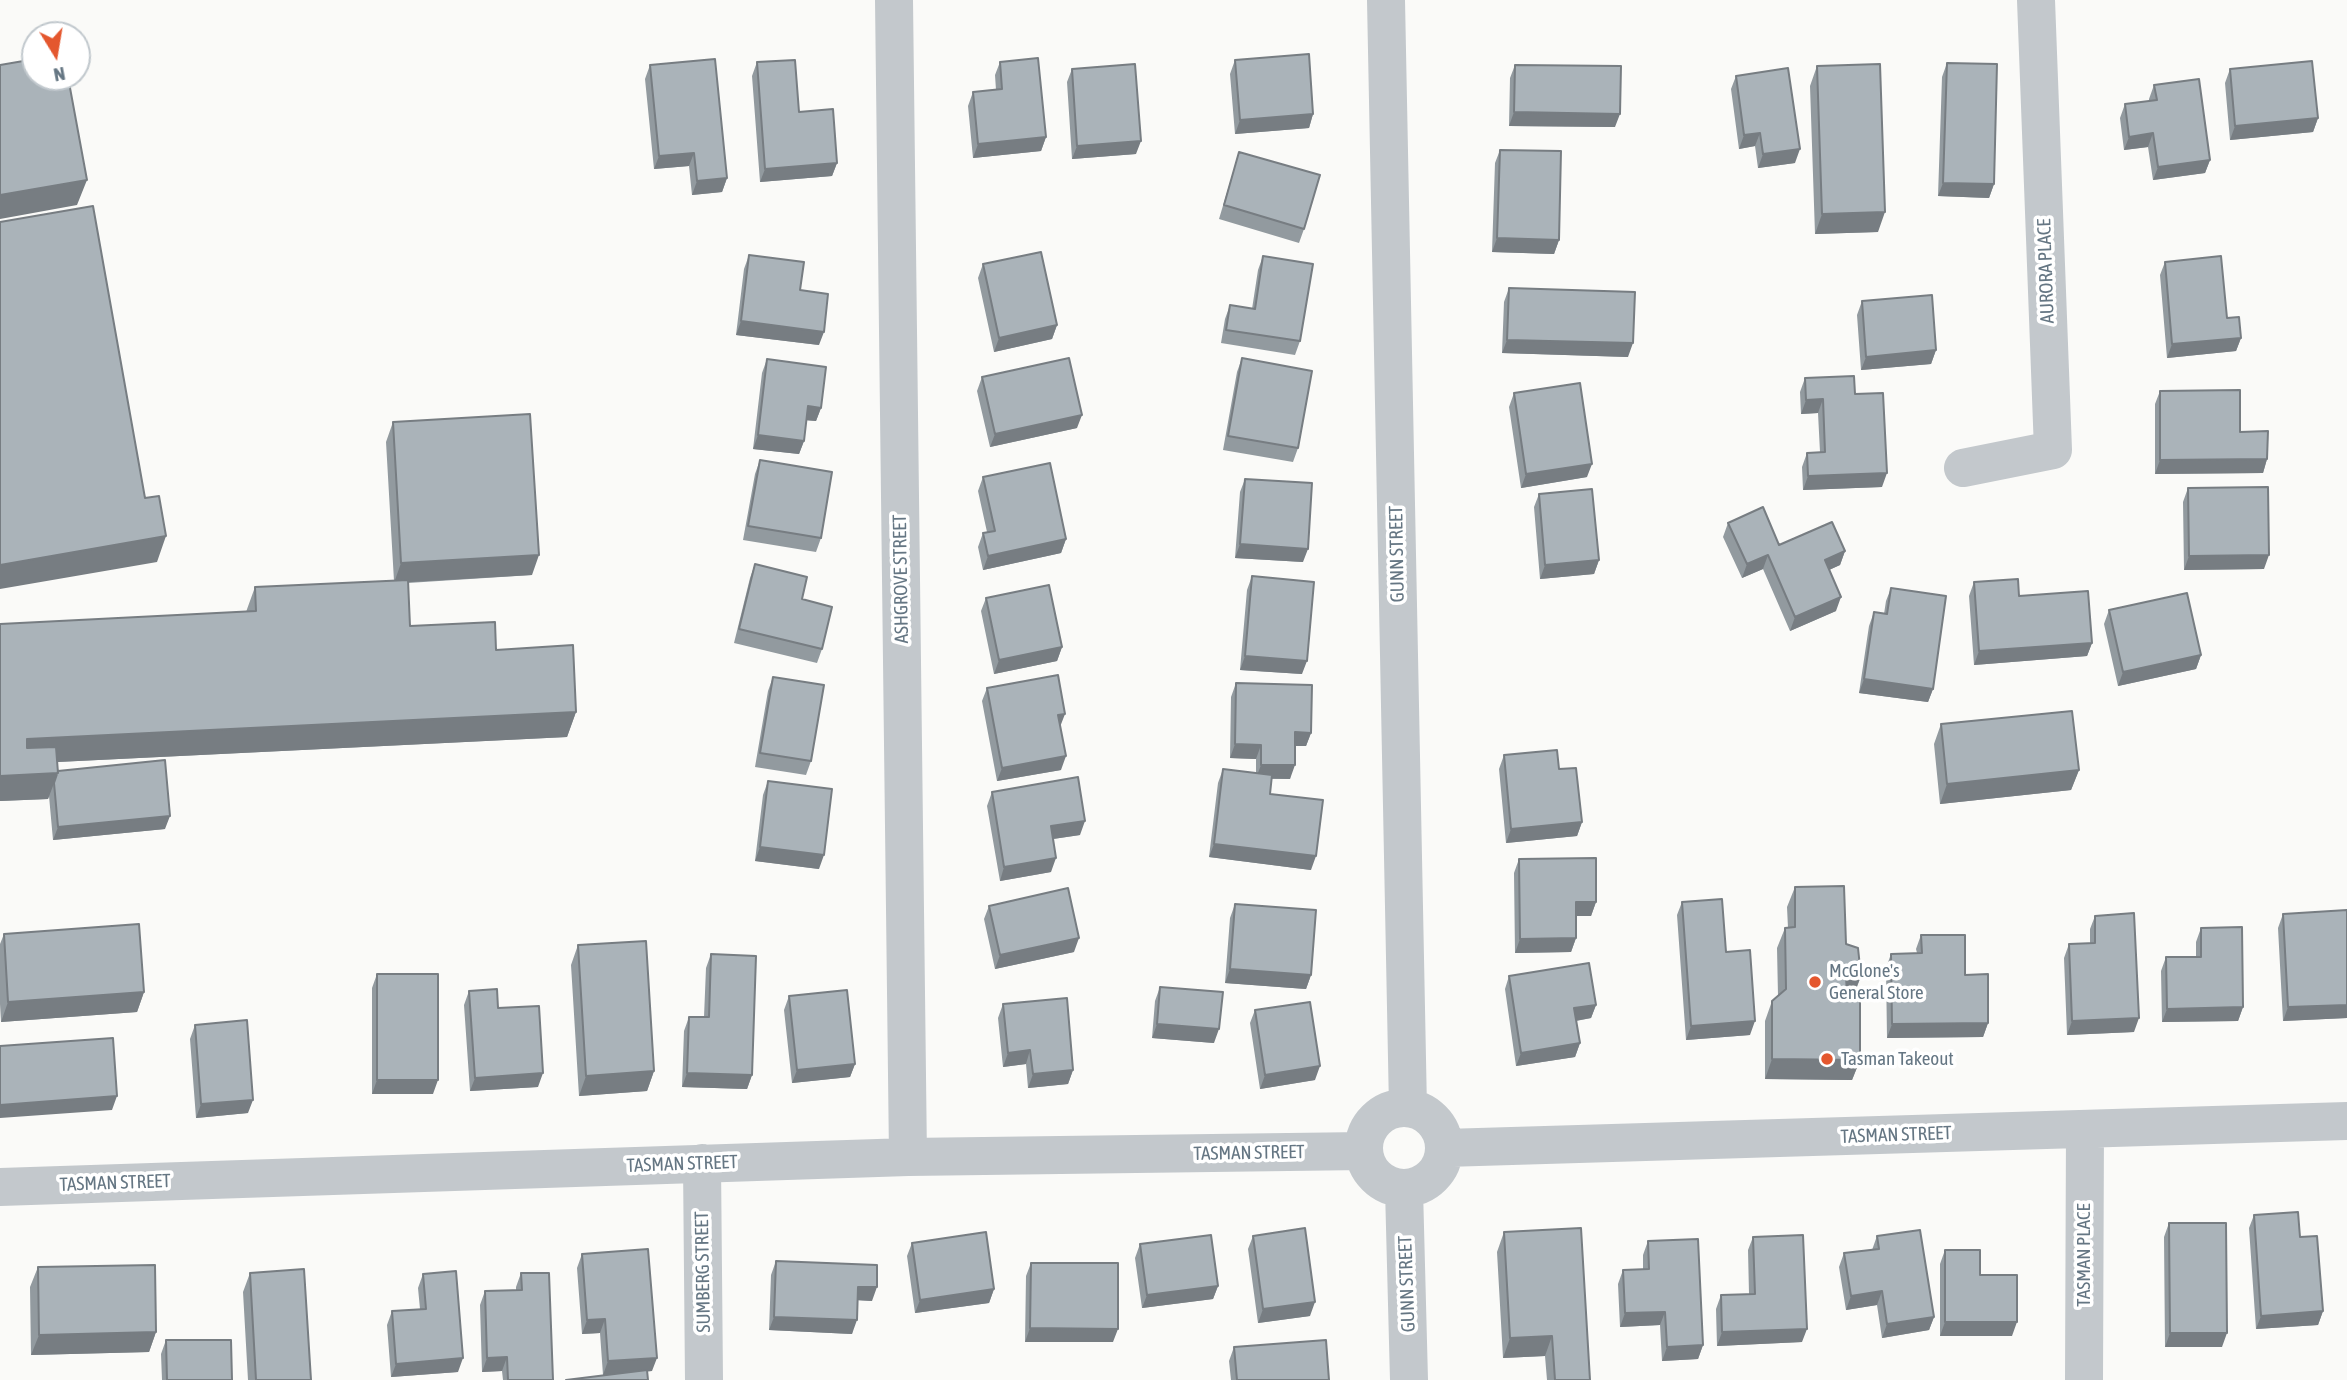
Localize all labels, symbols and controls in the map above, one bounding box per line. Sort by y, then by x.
north arrow [21,21,91,91]
text: N [52,63,67,87]
street label: AURORA PLACE [2033,218,2059,324]
street label: GUNN STREET [1385,505,1409,603]
street label: ASHGROVE STREET [888,514,914,644]
place label: McGlone's General Store [1829,960,1924,1004]
marker: McGlone's General Store [1807,974,1823,990]
place label: Tasman Takeout [1841,1048,1954,1070]
marker: Tasman Takeout [1819,1051,1835,1067]
street label: TASMAN STREET [1840,1122,1952,1148]
street label: TASMAN STREET [1193,1141,1305,1165]
street label: TASMAN STREET [626,1151,738,1177]
street label: TASMAN STREET [59,1170,171,1196]
street label: TASMAN PLACE [2073,1203,2095,1307]
street label: SUMBERG STREET [691,1211,715,1333]
street label: GUNN STREET [1394,1235,1420,1333]

